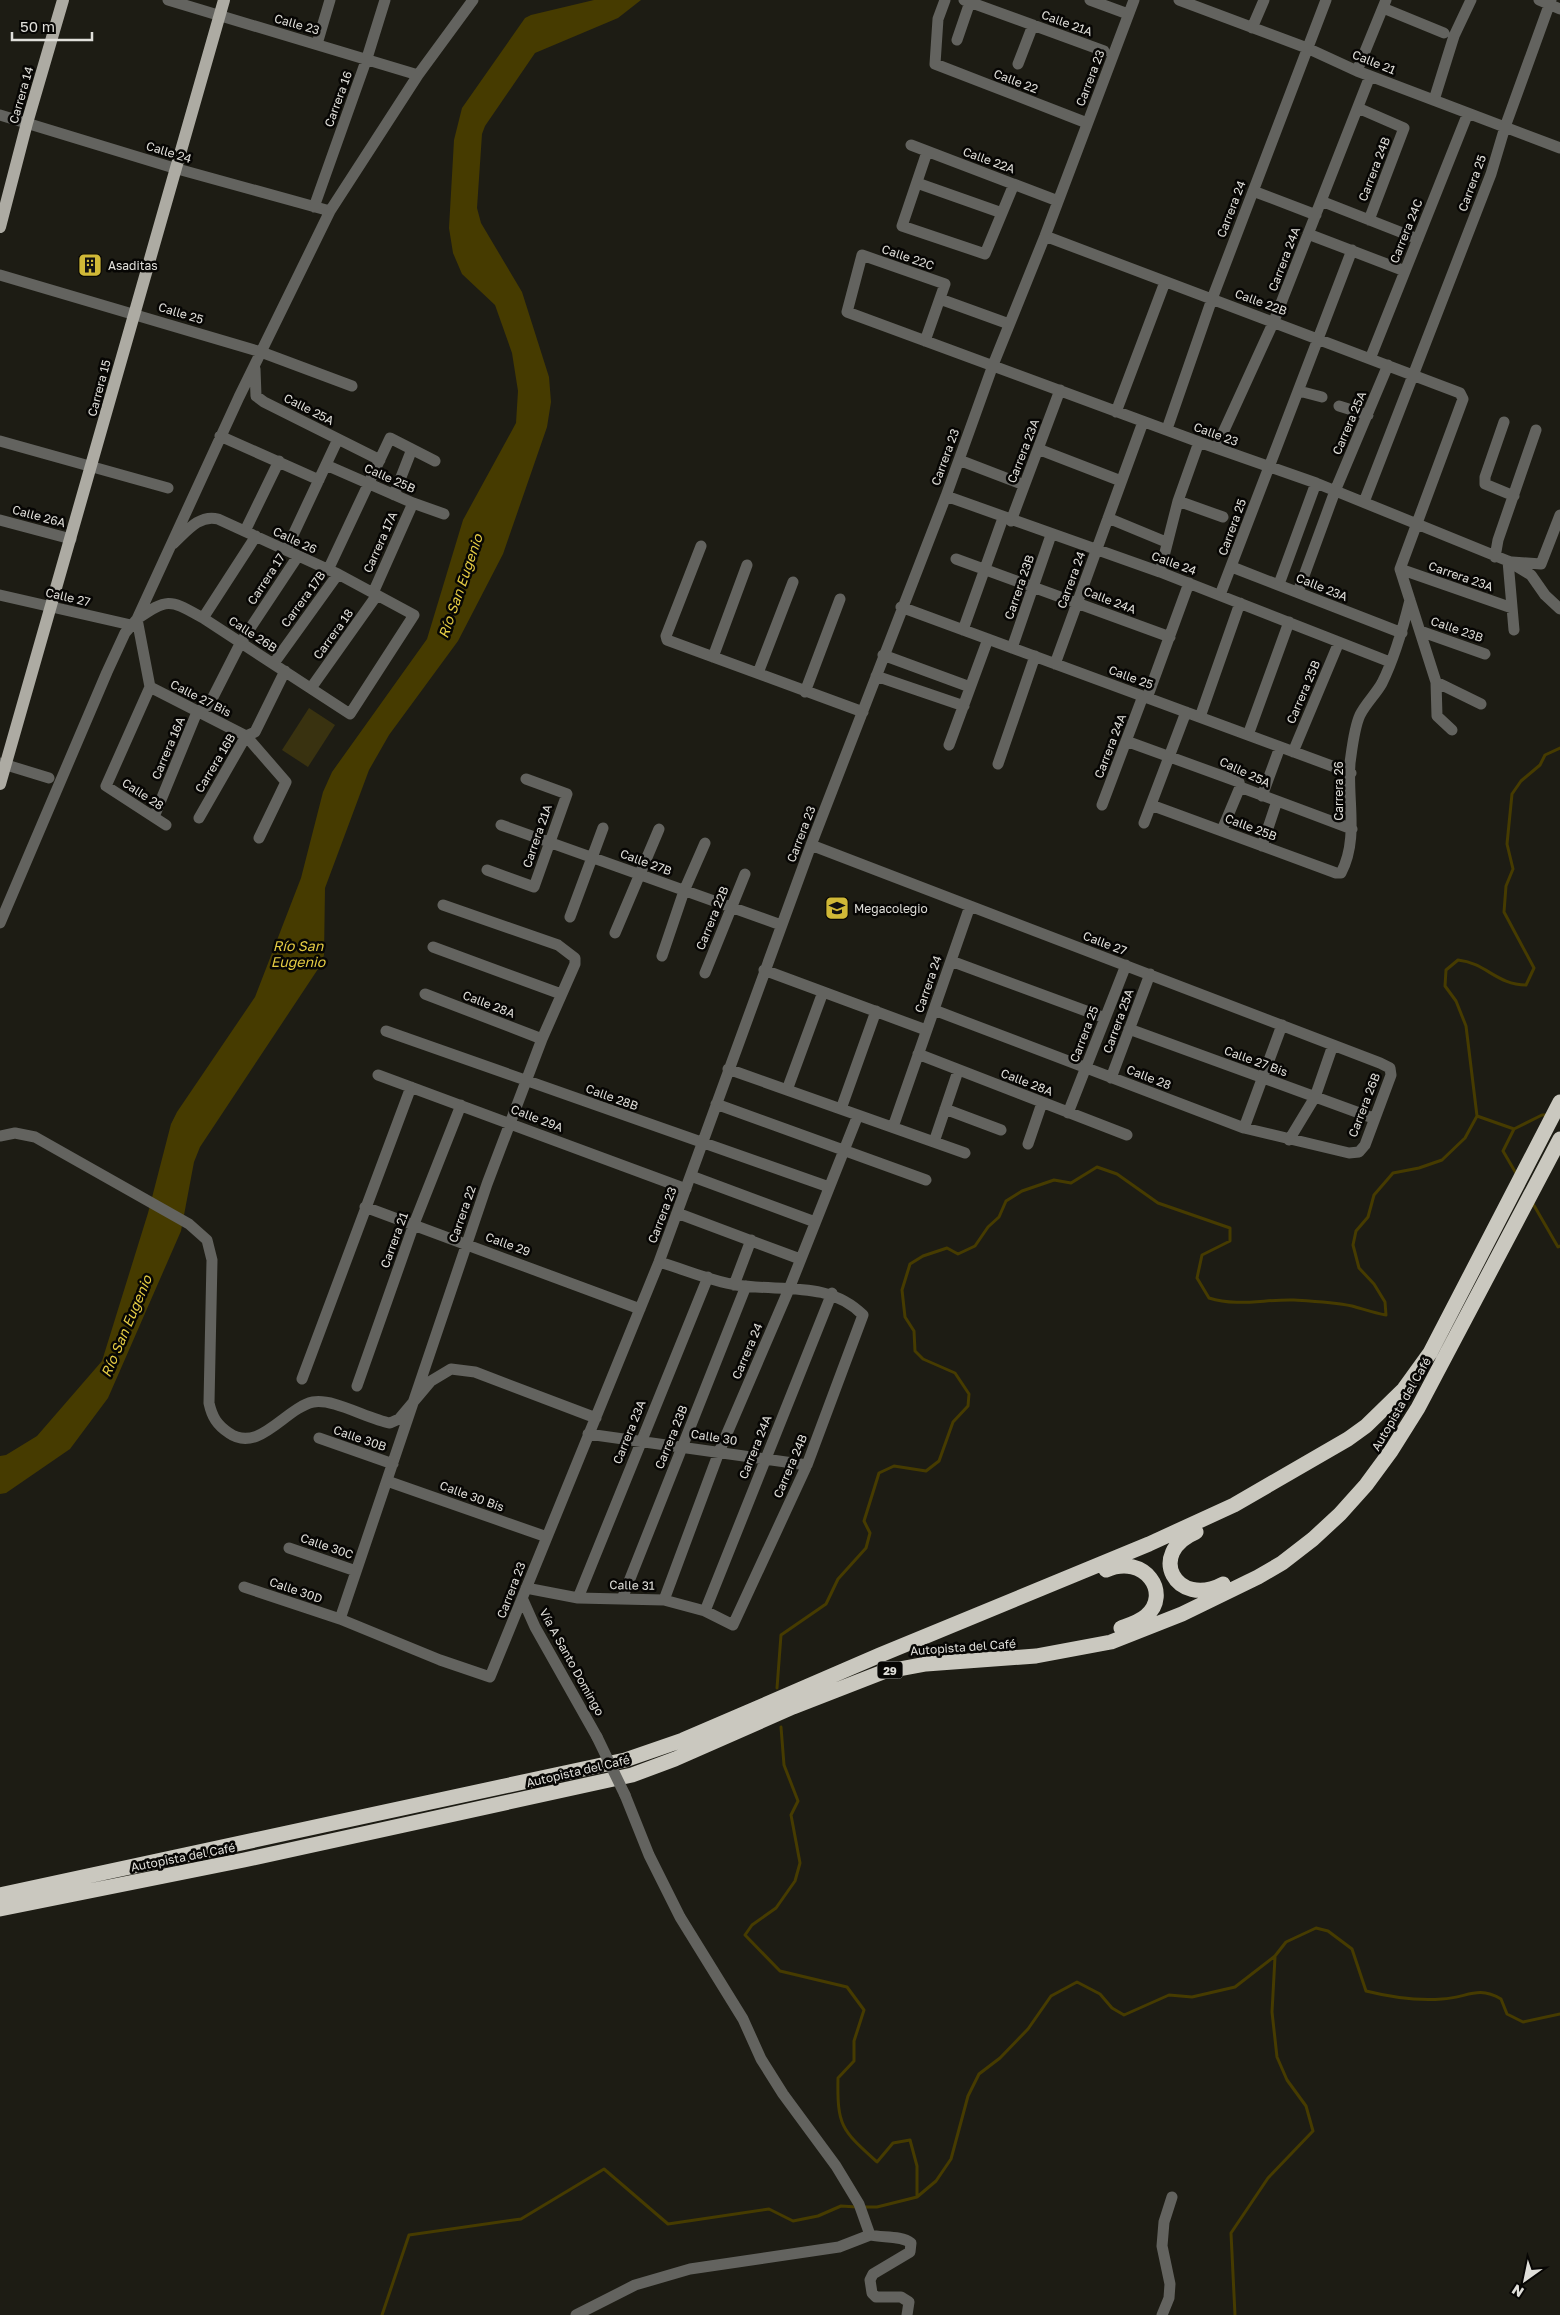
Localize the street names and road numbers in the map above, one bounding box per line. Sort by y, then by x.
street label: Calle 21A [1039,7,1095,39]
street label: Calle 23 [273,10,321,38]
street label: Calle 21 [1350,47,1398,77]
street label: Carrera 23 [1072,48,1108,108]
street label: Carrera 14 [6,65,36,125]
street label: Calle 22 [992,66,1040,96]
street label: Carrera 16 [321,69,355,129]
street label: Carrera 24B [1355,135,1393,203]
street label: Calle 24 [144,138,194,166]
street label: Calle 22A [961,144,1017,176]
street label: Carrera 25 [1455,152,1489,213]
street label: Carrera 24 [1213,178,1249,240]
street label: Carrera 24C [1386,197,1426,265]
street label: Carrera 24A [1265,225,1303,293]
street label: Calle 22C [880,241,936,273]
street label: Calle 22B [1233,286,1289,318]
street label: Calle 25 [157,299,205,327]
street label: Carrera 15 [84,358,114,418]
street label: Carrera 25A [1329,389,1369,457]
street label: Calle 25A [281,390,337,428]
street label: Carrera 23A [1004,417,1042,485]
street label: Calle 23 [1192,419,1240,449]
street label: Carrera 23 [928,426,962,488]
street label: Calle 25B [362,460,418,496]
street label: Carrera 25 [1215,496,1249,557]
street label: Calle 26A [11,502,67,530]
street label: Carrera 17A [360,509,400,575]
street label: Calle 26 [271,523,319,557]
street label: Calle 24 [1149,548,1199,578]
street label: Carrera 24 [1054,549,1088,611]
street label: Carrera 17 [244,551,288,607]
street label: Carrera 23B [1001,553,1037,621]
street label: Carrera 23A [1427,558,1495,594]
street label: Carrera 17B [278,568,328,630]
street label: Calle 23A [1294,570,1350,604]
street label: Calle 24A [1082,583,1138,617]
street label: Calle 27 [44,585,92,609]
street label: Carrera 18 [310,606,356,662]
street label: Calle 26B [226,613,280,655]
street label: Calle 23B [1429,613,1485,645]
street label: Carrera 25B [1283,658,1323,726]
street label: Calle 25 [1107,662,1155,692]
street label: Calle 27 Bis [168,676,234,720]
street label: Carrera 24A [1091,712,1129,780]
street label: Carrera 16A [148,714,188,782]
street label: Carrera 16B [191,731,239,795]
street label: Calle 25A [1217,754,1273,790]
street label: Carrera 26 [1331,761,1346,821]
street label: Calle 28 [119,775,167,813]
street label: Carrera 21A [519,802,555,870]
street label: Carrera 23 [783,804,819,864]
street label: Calle 25B [1223,810,1279,844]
street label: Calle 27B [618,846,674,878]
street label: Carrera 22B [692,884,732,952]
street label: Calle 27 [1081,928,1129,958]
street label: Carrera 24 [911,953,945,1015]
street label: Calle 28A [461,987,517,1021]
street label: Carrera 25A [1099,987,1137,1055]
street label: Carrera 25 [1066,1004,1102,1064]
street label: Calle 27 Bis [1222,1043,1290,1079]
street label: Calle 28 [1124,1062,1174,1092]
street label: Calle 28A [999,1065,1055,1099]
street label: Carrera 26B [1345,1071,1383,1139]
street label: Calle 28B [584,1081,640,1113]
street label: Calle 29A [509,1101,565,1135]
street label: Carrera 22 [445,1183,479,1245]
street label: Carrera 23 [644,1185,680,1245]
street label: Carrera 21 [377,1210,411,1270]
street label: Calle 29 [483,1229,533,1259]
street label: Carrera 24 [728,1321,766,1381]
street label: Autopista del Café [1368,1354,1434,1454]
street label: Carrera 23A [609,1398,649,1466]
street label: Carrera 23B [651,1403,691,1471]
street label: Carrera 24A [735,1413,775,1481]
street label: Calle 30B [332,1422,388,1454]
street label: Calle 30 [690,1426,738,1448]
street label: Carrera 24B [770,1432,810,1500]
street label: Calle 30 Bis [438,1477,506,1515]
street label: Calle 30C [299,1530,355,1562]
street label: Carrera 23 [493,1560,529,1620]
street label: Calle 30D [267,1574,325,1606]
street label: Calle 31 [609,1577,655,1593]
street label: Vía A Santo Domingo [536,1606,608,1718]
street label: Autopista del Café [910,1636,1016,1658]
road number: 29 [878,1662,902,1678]
street label: Autopista del Café [525,1752,631,1790]
street label: Autopista del Café [130,1840,236,1874]

